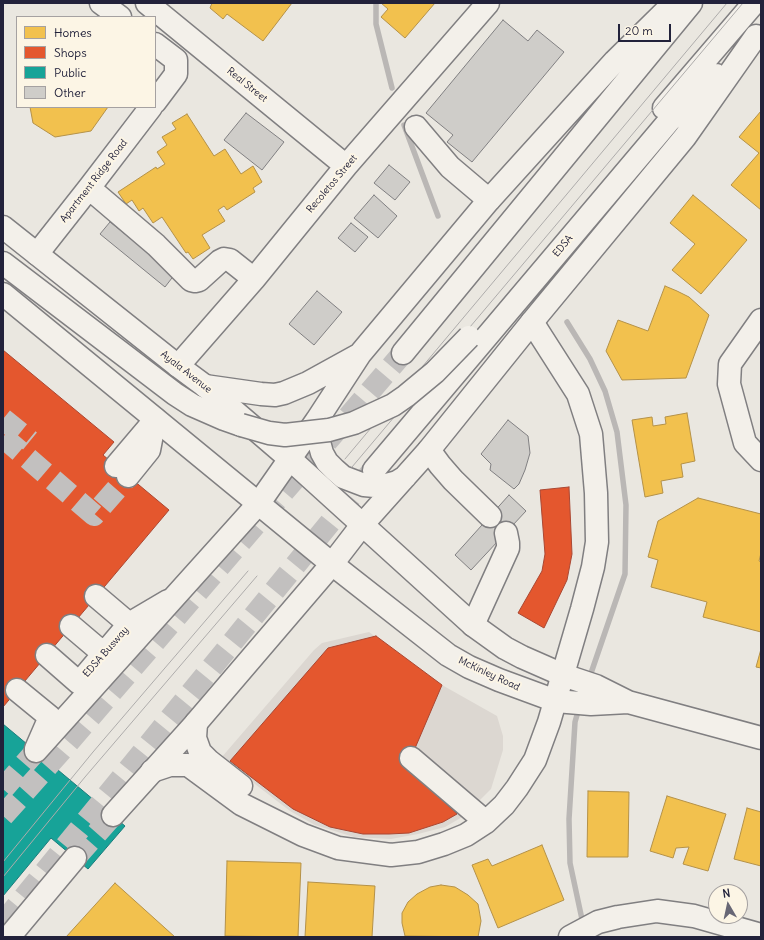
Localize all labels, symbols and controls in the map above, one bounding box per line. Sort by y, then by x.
legend [16,16,156,108]
scale bar [620,16,673,42]
text: 20 m [625,23,653,38]
text: Homes [54,25,92,40]
text: Shops [54,45,87,60]
text: Public [54,65,86,80]
street label: Real Street [224,65,270,105]
text: Other [54,85,86,100]
street label: Apartment Ridge Road [58,137,130,225]
street label: Recoletos Street [304,152,360,216]
street label: EDSA [550,233,576,259]
street label: Ayala Avenue [158,348,214,396]
street label: EDSA Busway [81,624,131,680]
street label: McKinley Road [456,655,522,693]
north arrow [708,884,748,924]
text: N [721,886,731,901]

